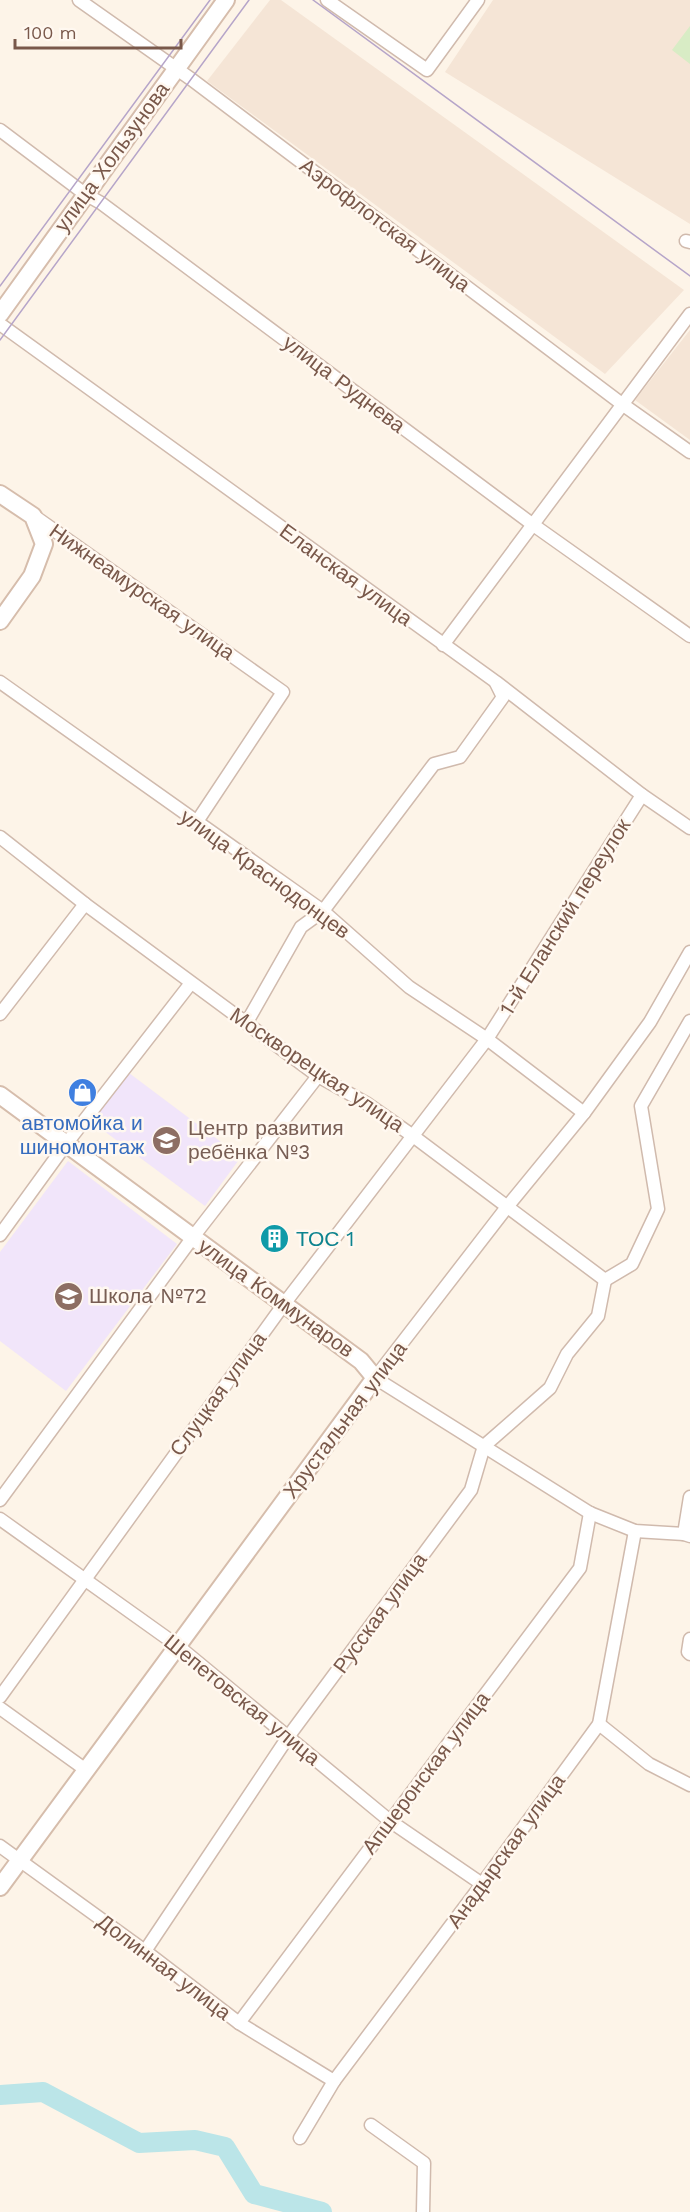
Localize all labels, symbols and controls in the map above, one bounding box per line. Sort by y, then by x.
scale bar [15,12,182,50]
text: 100 m [24,22,77,43]
street label: улица Хользунова [49,77,174,236]
street label: Аэрофлотская улица [295,152,476,297]
street label: улица Руднева [278,329,411,438]
street label: Нижнеамурская улица [45,518,240,665]
street label: Еланская улица [275,518,418,631]
street label: улица Краснодонцев [175,804,355,944]
street label: 1-й Еланский переулок [494,813,636,1020]
street label: Москворецкая улица [225,1002,409,1137]
shop icon: автомойка и шиномонтаж [66,1076,98,1108]
place label: автомойка и шиномонтаж [20,1110,144,1159]
place label: Центр развития ребёнка №3 [188,1115,344,1164]
school or university icon: Центр развития ребёнка №3 [151,1124,183,1156]
building icon: ТОС 1 [259,1223,291,1255]
place label: ТОС 1 [296,1226,354,1251]
street label: улица Коммунаров [194,1233,359,1362]
school or university icon: Школа №72 [52,1280,84,1312]
place label: Школа №72 [89,1283,207,1308]
street label: Слуцкая улица [164,1326,271,1461]
street label: Хрустальная улица [277,1336,412,1503]
street label: Русская улица [327,1547,432,1678]
street label: Шепетовская улица [159,1629,326,1770]
street label: Апшеронская улица [356,1686,495,1859]
street label: Анадырская улица [441,1769,570,1933]
street label: Долинная улица [93,1908,236,2025]

